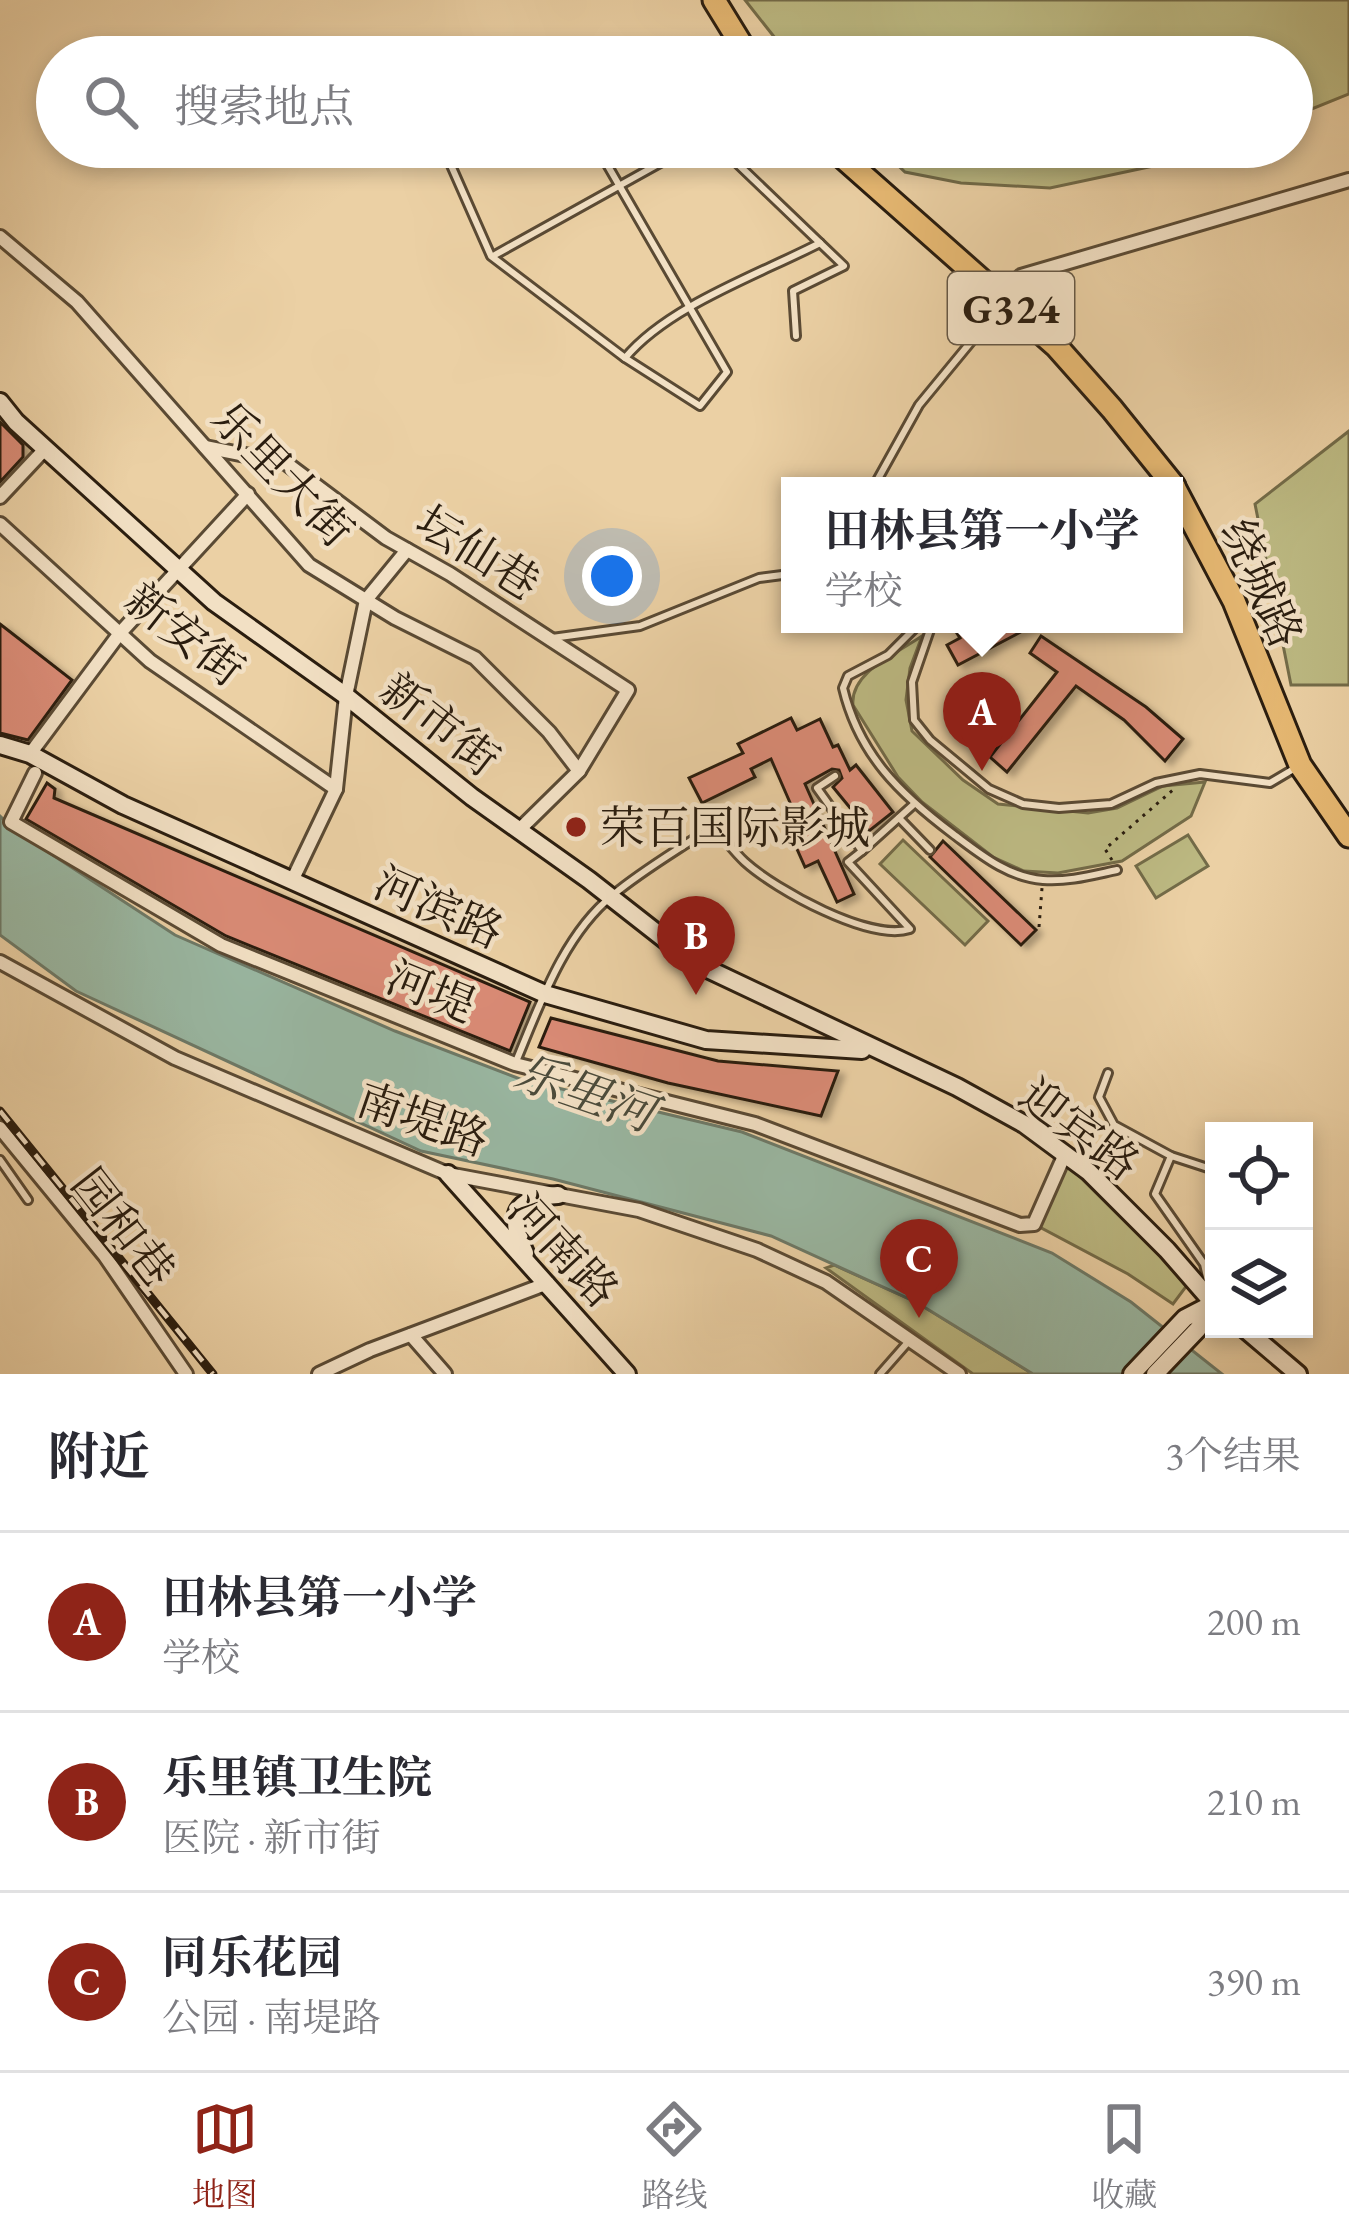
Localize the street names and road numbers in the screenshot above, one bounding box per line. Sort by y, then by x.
road number: G324 [948,272,1074,344]
street label: 乐里大街 [200,389,366,559]
street label: 坛仙巷 [405,492,551,612]
street label: 绕城路 [1208,510,1316,656]
street label: 新安街 [114,570,256,698]
street label: 新市街 [369,660,511,788]
street label: 河滨路 [366,853,512,961]
street label: 河堤 [378,947,484,1035]
street label: 迎宾路 [1009,1065,1151,1193]
street label: 南堤路 [350,1070,496,1168]
street label: 园和巷 [60,1156,188,1298]
street label: 河南路 [497,1181,631,1319]

